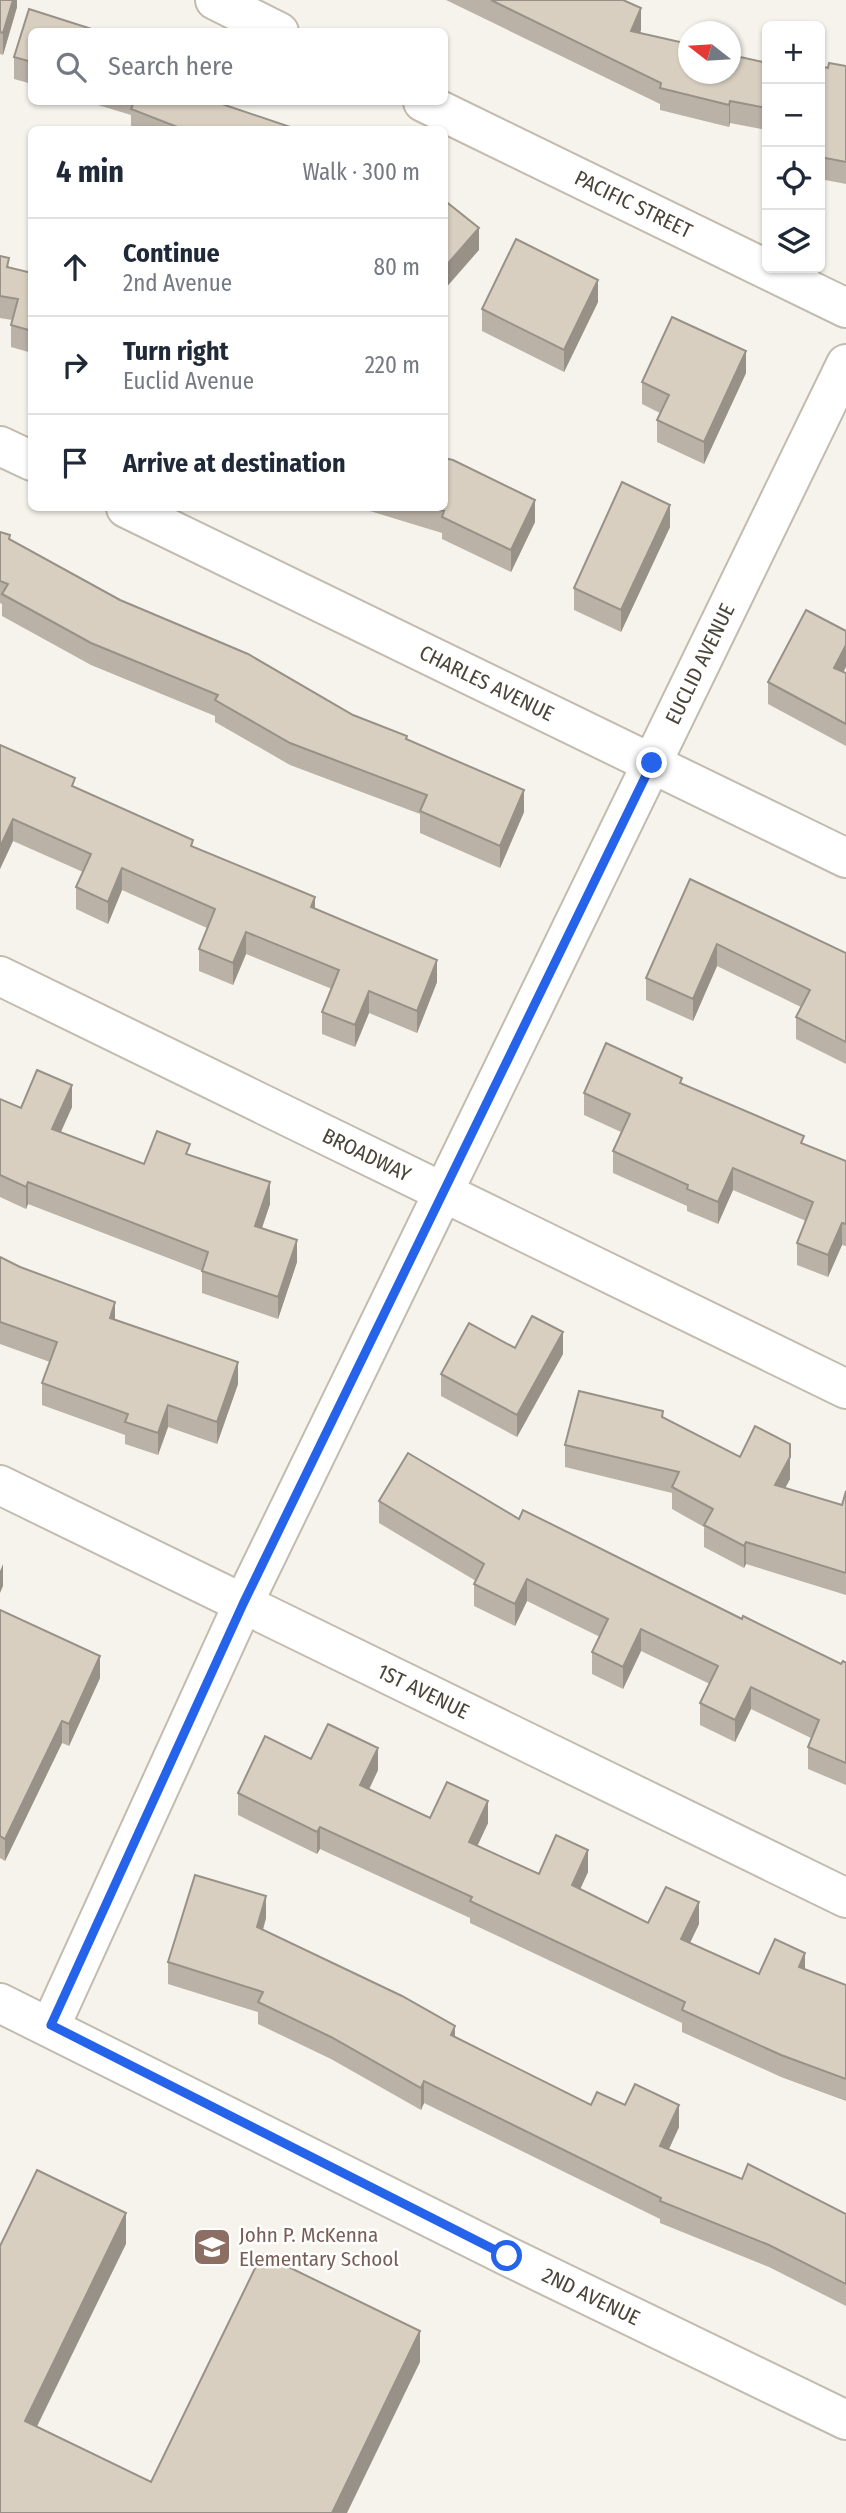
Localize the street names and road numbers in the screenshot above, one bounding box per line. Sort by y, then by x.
street label: PACIFIC STREET [570,165,697,244]
street label: EUCLID AVENUE [660,599,741,729]
street label: CHARLES AVENUE [415,640,558,727]
street label: BROADWAY [318,1122,416,1188]
street label: 1ST AVENUE [373,1658,474,1725]
street label: 2ND AVENUE [538,2262,644,2331]

